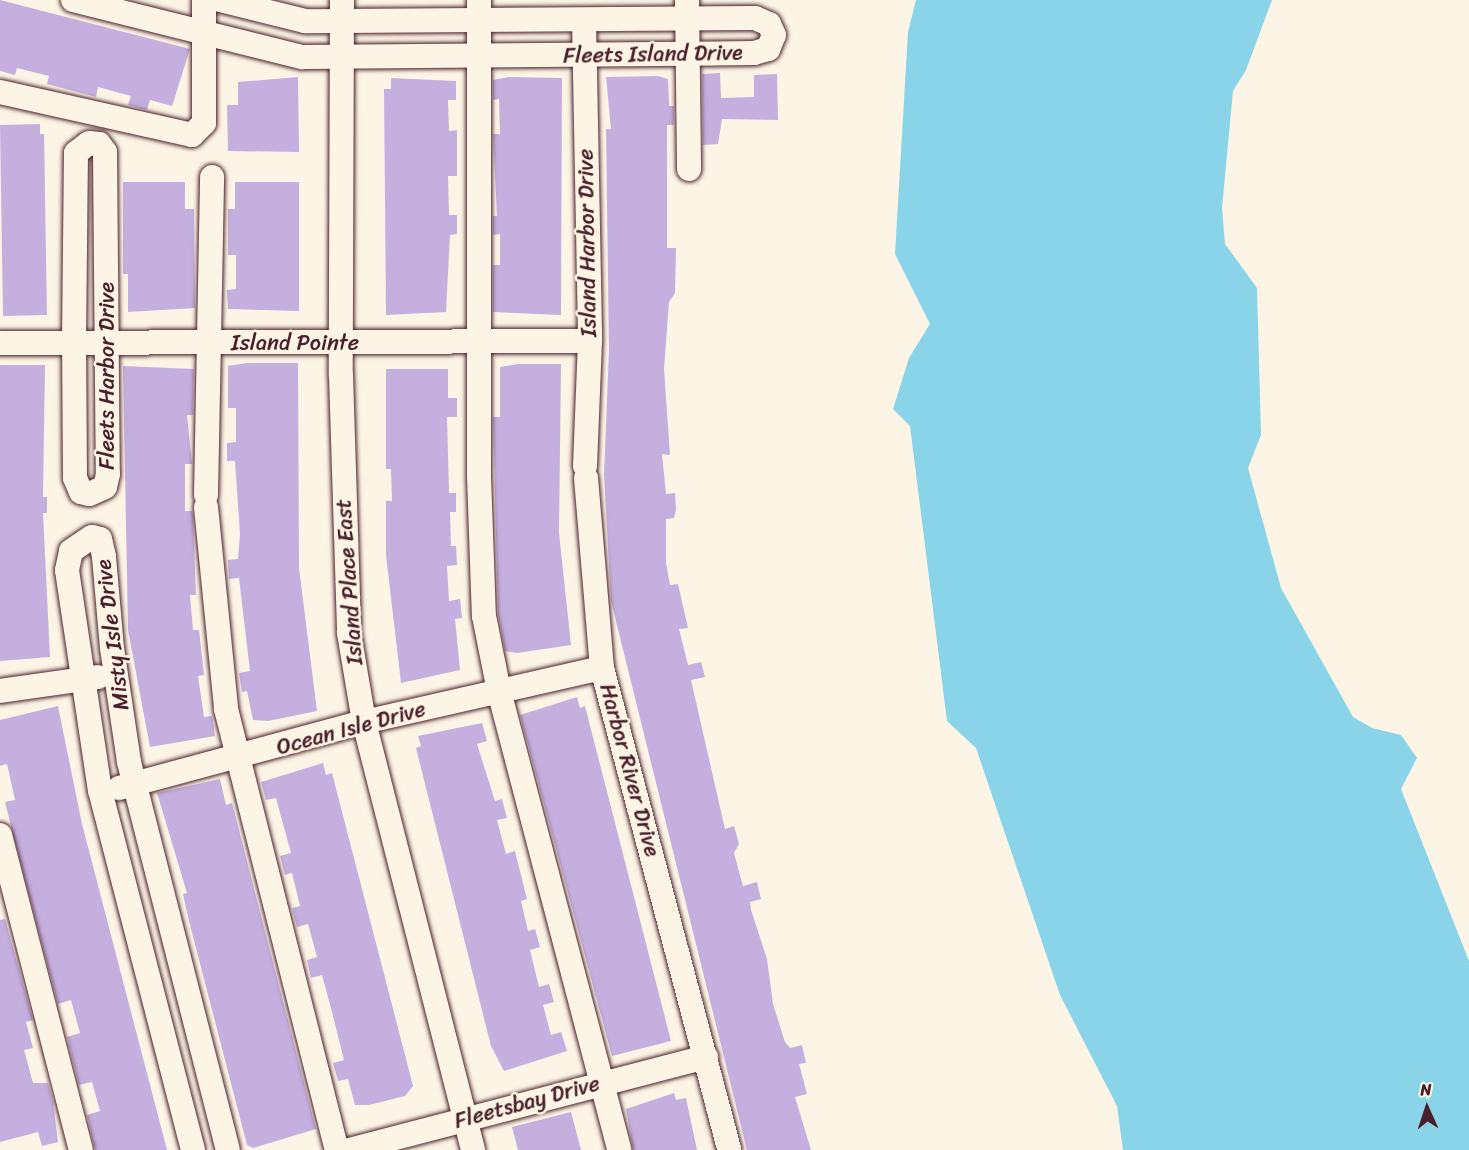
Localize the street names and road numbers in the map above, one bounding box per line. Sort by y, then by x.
street label: Fleets Island Drive [563,39,743,69]
street label: Island Harbor Drive [572,149,602,337]
street label: Fleets Harbor Drive [94,282,120,470]
street label: Island Pointe [231,330,359,356]
street label: Island Place East [330,498,368,666]
street label: Misty Isle Drive [90,558,134,712]
street label: Harbor River Drive [594,680,666,860]
street label: Ocean Isle Drive [272,695,430,761]
street label: Fleetsbay Drive [451,1070,603,1134]

